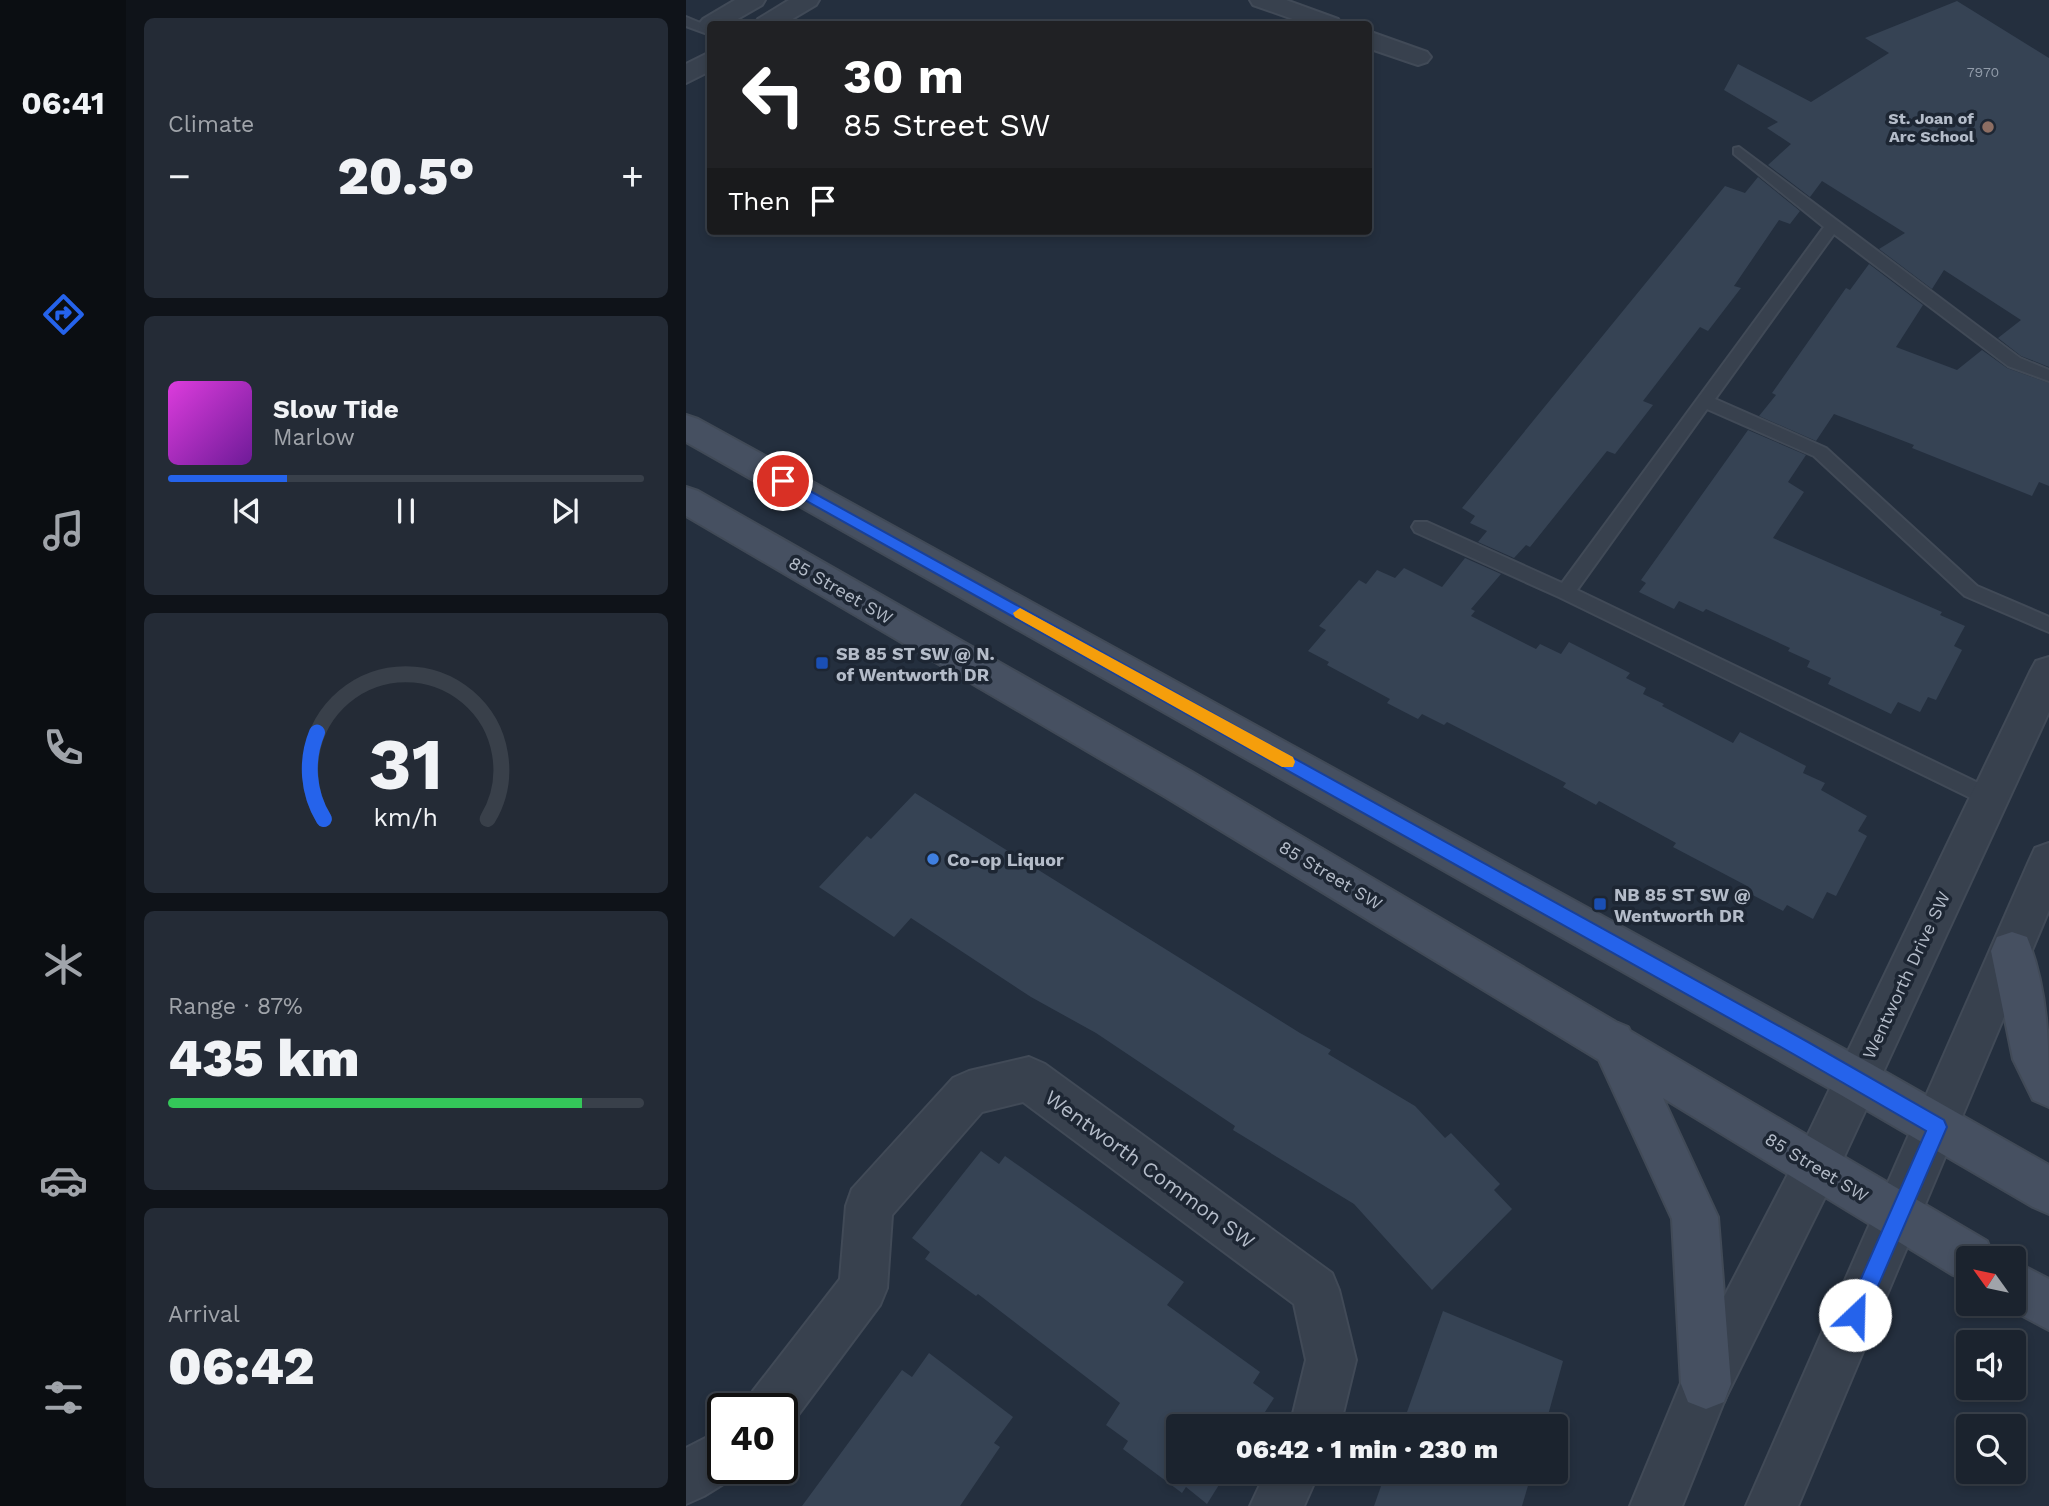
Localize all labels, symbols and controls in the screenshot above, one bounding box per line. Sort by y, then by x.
text: 30 m [843,47,964,105]
icon: left [728,49,819,140]
house number: 7970 [1967,64,1999,80]
text: 06:41 [21,84,105,122]
text: 85 Street SW [843,106,1051,144]
place label: St. Joan of Arc School [1888,109,1975,146]
text: Climate [168,111,254,138]
marker: St. Joan of Arc School [1980,119,1996,135]
text: 20.5° [337,146,475,207]
text: − [168,154,191,198]
text: + [621,154,644,198]
icon: arrive [804,182,842,220]
text: Then [728,186,790,216]
icon: directions [39,290,88,339]
text: Slow Tide [273,394,399,424]
text: Marlow [273,424,355,451]
pin [753,451,813,511]
icon: arrive [764,462,802,500]
icon: previous [228,492,266,530]
icon: pause [387,492,425,530]
icon: next [546,492,584,530]
icon: music [39,506,88,555]
street label: 85 Street SW [785,552,897,628]
place label: SB 85 ST SW @ N. of Wentworth DR [836,643,995,685]
marker: SB 85 ST SW @ N. of Wentworth DR [814,655,830,671]
text: 31 [369,721,443,807]
icon: phone [39,723,88,772]
text: km/h [374,803,438,832]
street label: 85 Street SW [1276,836,1386,914]
place label: Co-op Liquor [947,849,1064,870]
marker: Co-op Liquor [925,851,941,867]
place label: NB 85 ST SW @ Wentworth DR [1614,884,1751,926]
street label: Wentworth Drive SW [1858,888,1954,1062]
marker: NB 85 ST SW @ Wentworth DR [1592,896,1608,912]
icon: climate [39,940,88,989]
text: Range · 87% [168,993,303,1020]
text: 435 km [168,1028,360,1089]
street label: Wentworth Common SW [1040,1084,1260,1254]
street label: 85 Street SW [1762,1128,1872,1206]
icon: car [39,1156,88,1205]
north arrow [1956,1246,2026,1316]
map controls [1956,1246,2026,1484]
position arrow [1818,1278,1892,1352]
text: Arrival [168,1301,240,1328]
button: sound [1956,1330,2026,1400]
text: 06:42 [168,1336,315,1397]
icon: filters [39,1373,88,1422]
speed limit sign: 40 [707,1393,798,1484]
button: search [1956,1414,2026,1484]
text: 06:42 · 1 min · 230 m [1236,1434,1498,1464]

